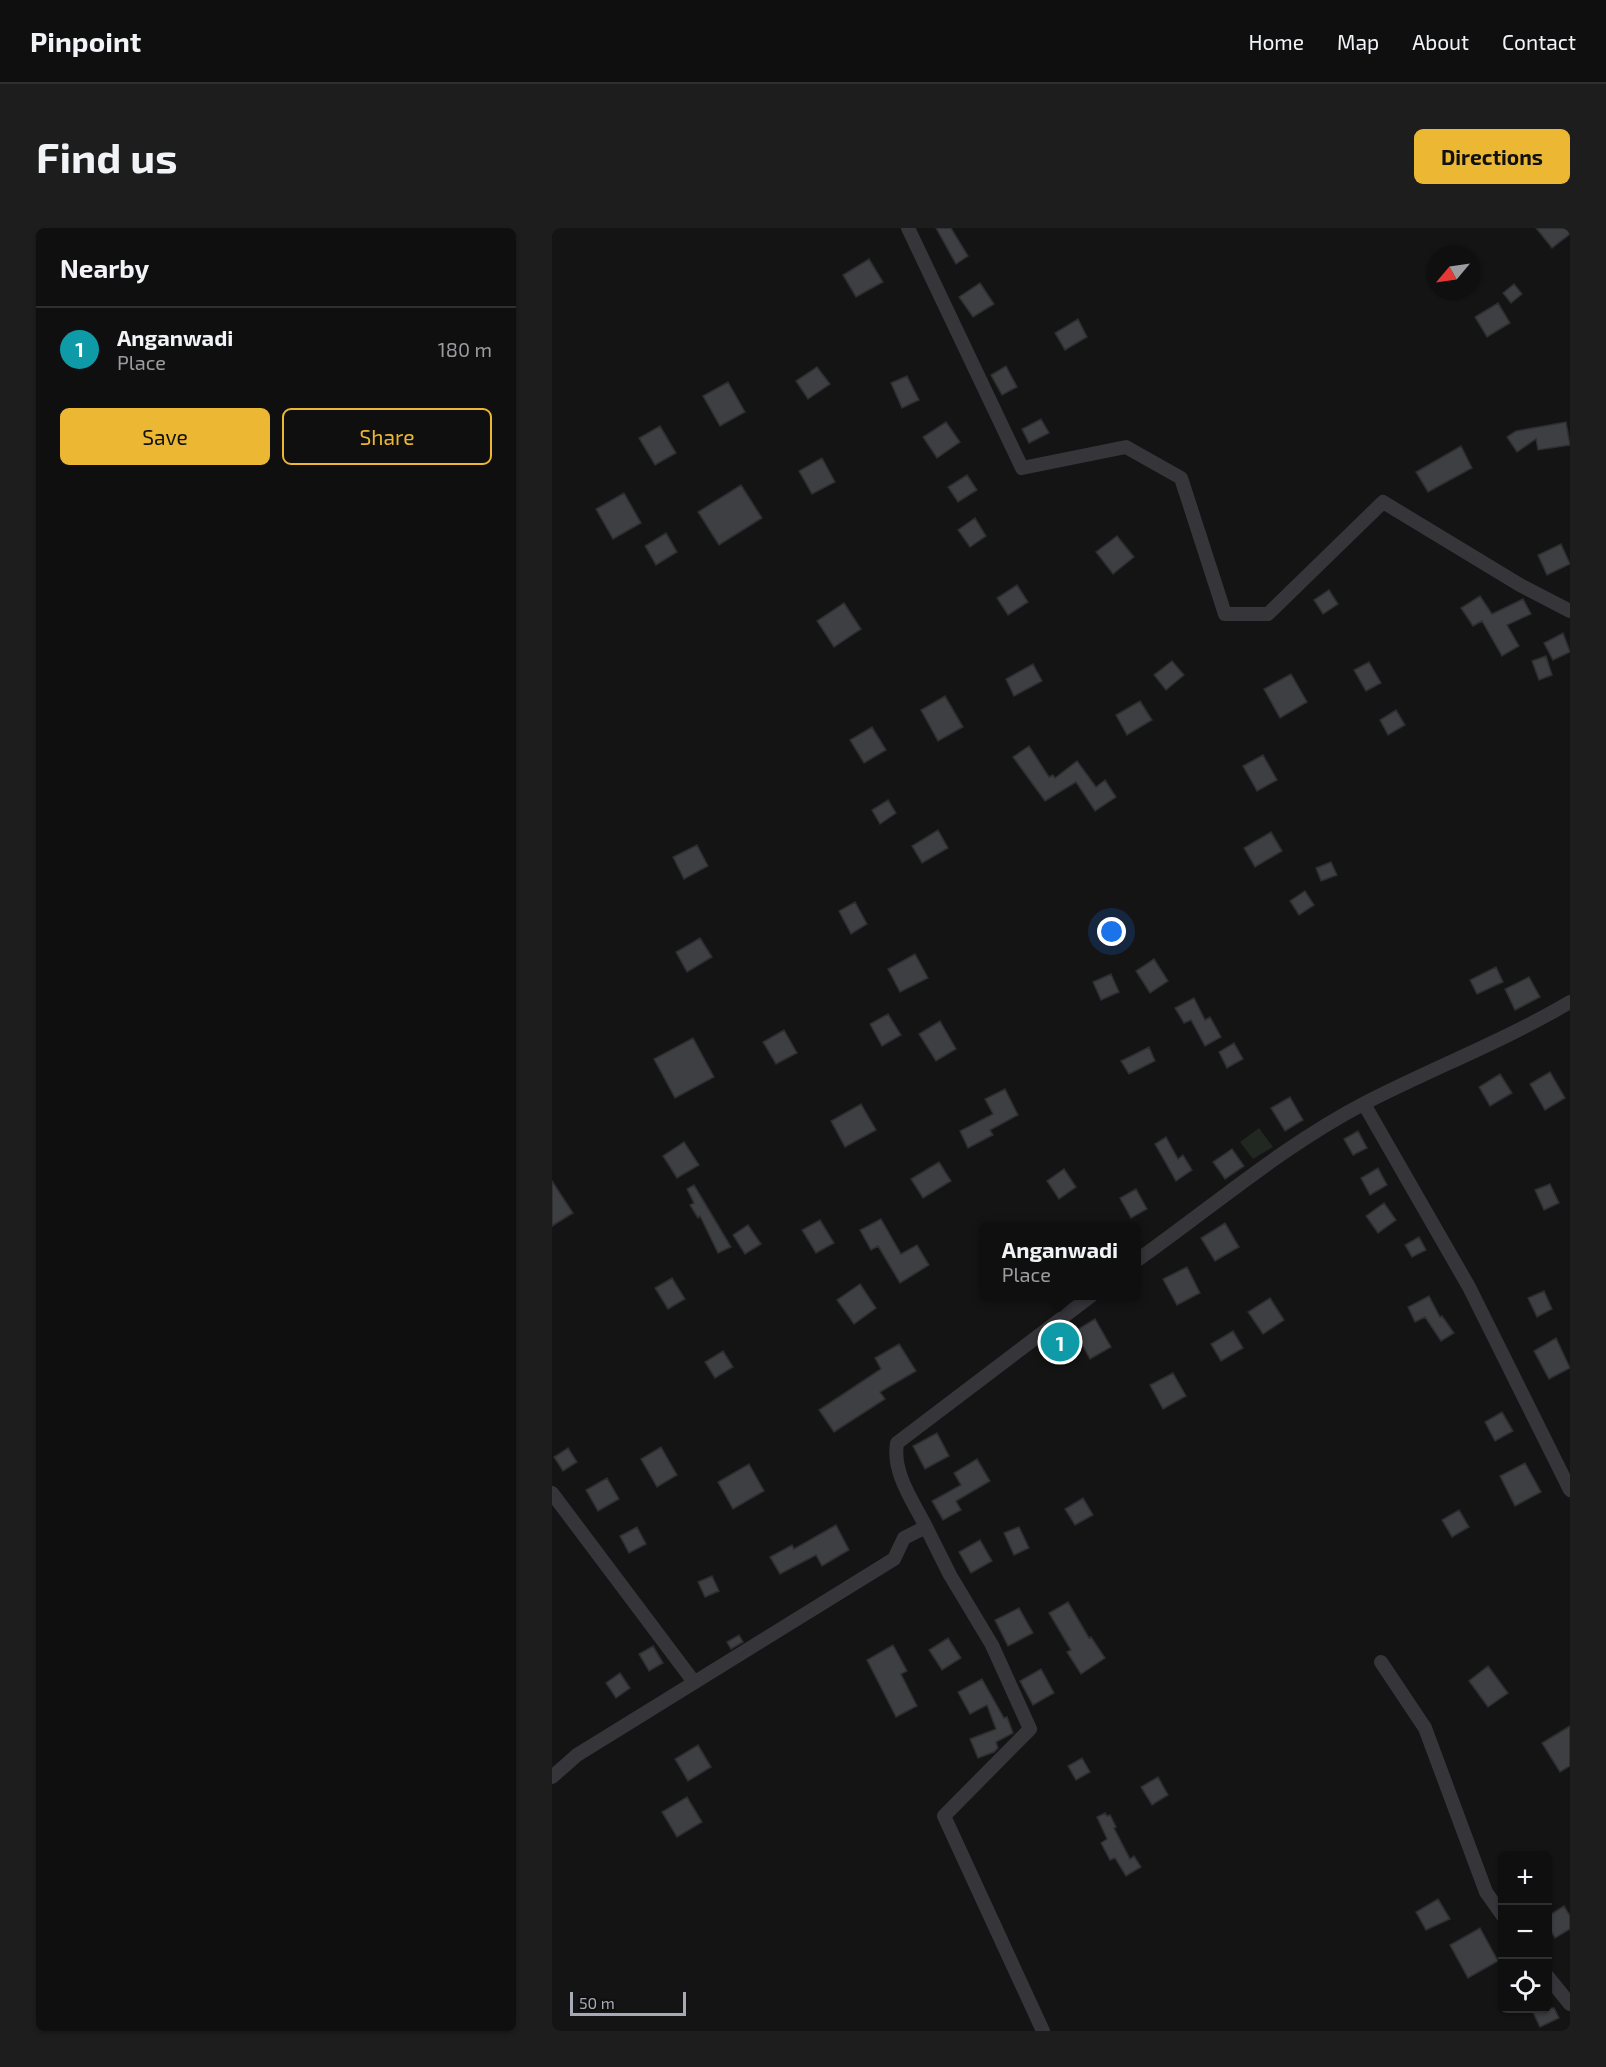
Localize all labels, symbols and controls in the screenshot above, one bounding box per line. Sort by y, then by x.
text: Pinpoint [30,24,141,58]
text: Home [1248,29,1304,54]
text: Map [1337,29,1379,54]
text: About [1412,29,1469,54]
text: Contact [1502,29,1576,54]
button: Directions [1414,129,1570,184]
text: Find us [36,131,178,181]
north arrow [1426,246,1480,300]
text: Nearby [60,252,149,283]
text: Anganwadi [117,324,233,350]
text: 1 [75,337,84,361]
text: 180 m [438,337,492,361]
text: Place [117,350,166,374]
button: Save [60,408,270,465]
button: Share [282,408,492,465]
your location [1097,917,1126,946]
popup [979,1222,1141,1300]
text: Anganwadi [1002,1236,1118,1262]
text: Place [1002,1262,1051,1286]
pin: 1 [1040,1320,1080,1364]
map controls [1498,1851,1552,2013]
button: + [1498,1851,1552,1905]
button: − [1498,1905,1552,1959]
button: locate [1498,1959,1552,2013]
scale bar [570,1989,686,2016]
text: 50 m [579,1993,615,2012]

